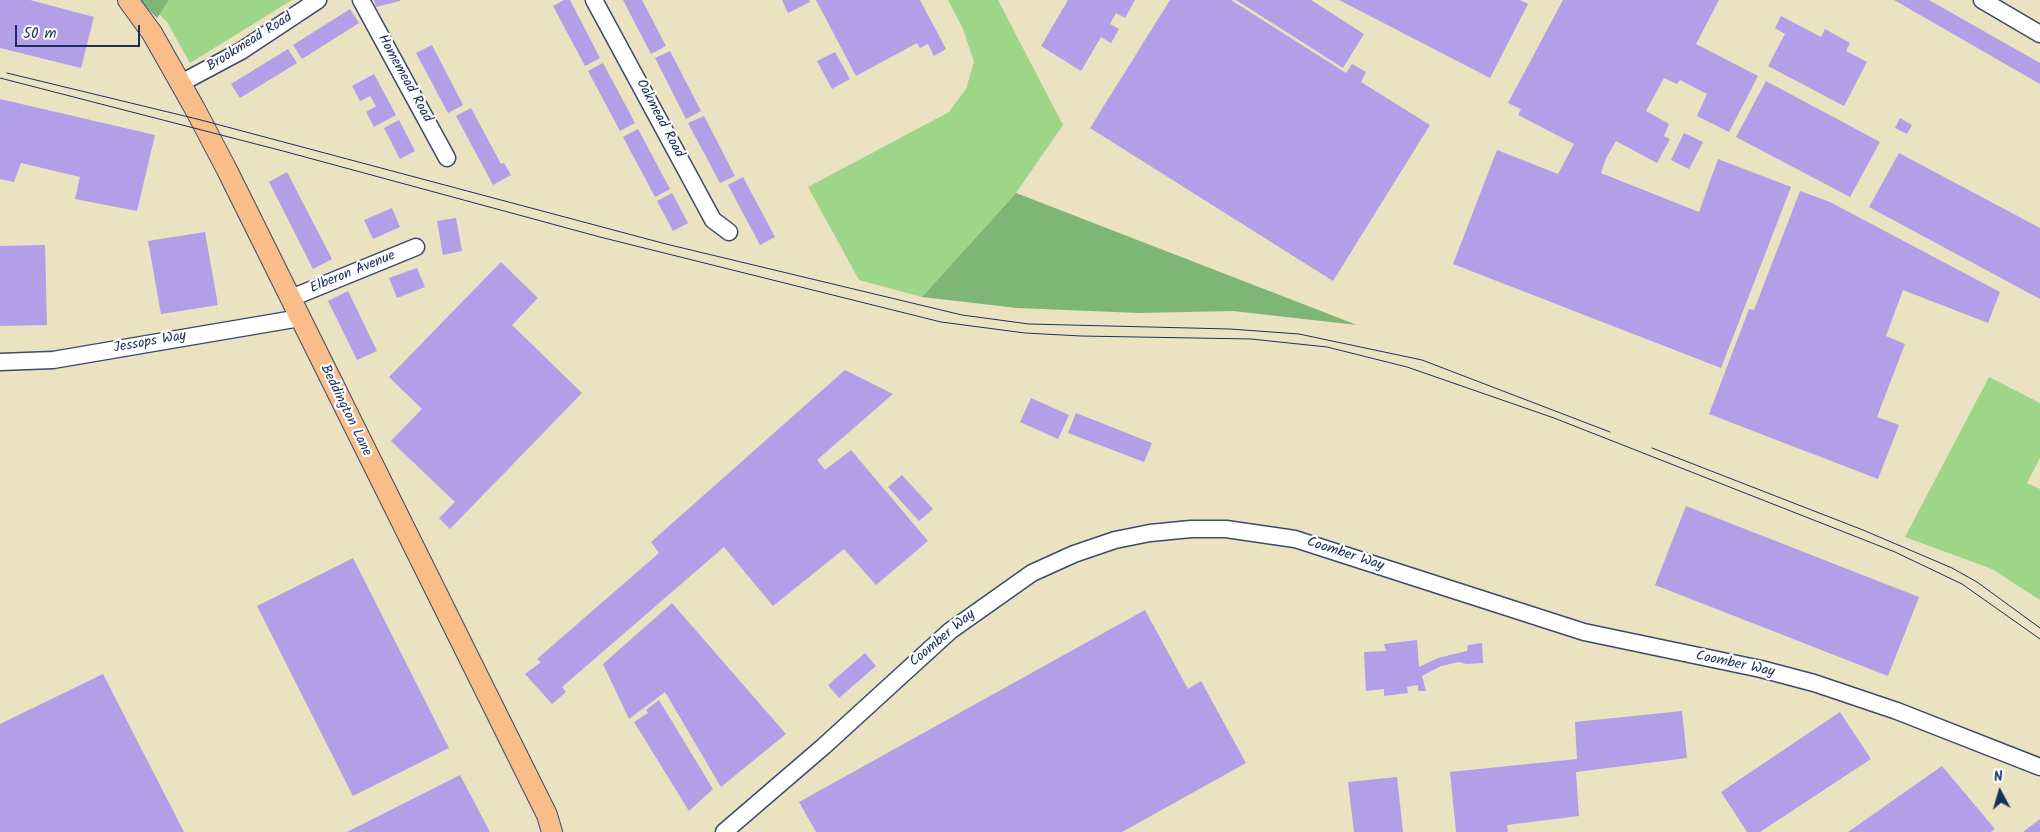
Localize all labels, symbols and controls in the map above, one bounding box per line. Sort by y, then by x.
street label: Brookmead Road [204,10,296,76]
scale bar [18,15,142,47]
text: 50 m [23,22,57,46]
street label: Homemead Road [373,32,435,126]
street label: Oakmead Road [631,77,687,161]
street label: Elberon Avenue [308,248,398,298]
street label: Jessops Way [112,328,188,358]
street label: Beddington Lane [316,363,374,459]
street label: Coomber Way [1304,535,1386,575]
street label: Coomber Way [907,607,979,671]
street label: Coomber Way [1694,648,1776,682]
text: N [1993,766,2004,788]
north arrow [1975,767,2025,817]

